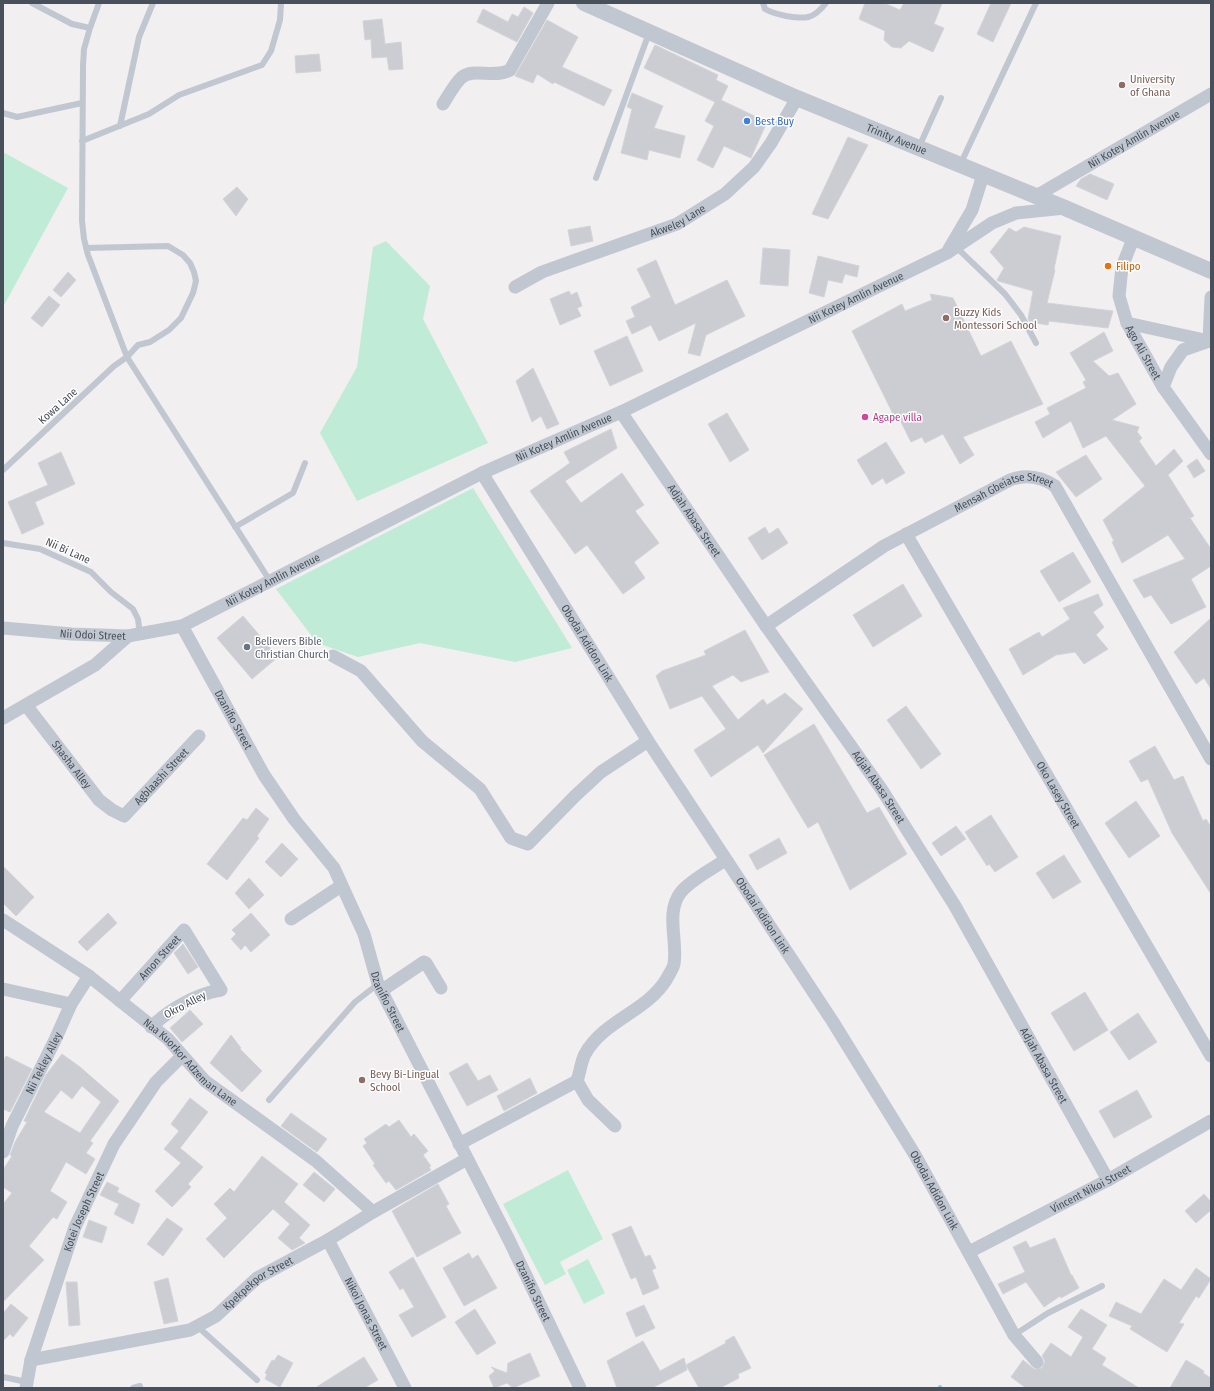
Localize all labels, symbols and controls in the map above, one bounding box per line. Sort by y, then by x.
place label: University of Ghana [1130,73,1175,99]
marker: University of Ghana [1117,80,1127,90]
street label: Nii Kotey Amlin Avenue [1085,107,1182,171]
place label: Best Buy [755,115,794,128]
marker: Best Buy [742,116,752,126]
street label: Trinity Avenue [865,121,929,157]
street label: Akweley Lane [648,201,708,240]
place label: Filipo [1116,260,1141,273]
marker: Filipo [1103,261,1113,271]
street label: Nii Kotey Amlin Avenue [806,269,905,326]
place label: Buzzy Kids Montessori School [954,306,1037,332]
marker: Buzzy Kids Montessori School [941,313,951,323]
street label: Ago Ali Street [1123,323,1164,382]
street label: Kowa Lane [36,385,80,427]
street label: Nii Kotey Amlin Avenue [513,410,614,464]
place label: Agape villa [873,411,922,424]
marker: Agape villa [860,412,870,422]
street label: Mensah Gbeiatse Street [952,470,1056,515]
street label: Adjah Abasa Street [665,482,724,560]
street label: Nii Bi Lane [44,535,92,567]
street label: Nii Kotey Amlin Avenue [223,550,322,609]
street label: Obodai Adidon Link [559,602,617,685]
street label: Nii Odoi Street [59,626,126,642]
place label: Believers Bible Christian Church [255,635,329,661]
marker: Believers Bible Christian Church [242,642,252,652]
street label: Dzanifio Street [212,688,255,752]
street label: Shasha Alley [49,738,94,791]
street label: Agblaashi Street [131,745,191,808]
street label: Adjah Abasa Street [850,748,908,826]
street label: Oko Lasey Street [1034,759,1083,831]
street label: Obodai Adidon Link [733,875,793,957]
street label: Amon Street [136,932,183,982]
street label: Dzanifio Street [368,970,408,1034]
street label: Okro Alley [162,988,208,1021]
street label: Naa Kuorkor Adzeman Lane [141,1016,240,1109]
street label: Adjah Abasa Street [1018,1025,1071,1106]
street label: Nii Tekley Alley [23,1030,64,1096]
place label: Bevy Bi-Lingual School [370,1068,439,1094]
marker: Bevy Bi-Lingual School [357,1075,367,1085]
street label: Obodai Adidon Link [907,1148,962,1233]
street label: Vincent Nikoi Street [1048,1162,1133,1215]
street label: Kotei Joseph Street [61,1169,107,1253]
street label: Kpekpekpor Street [220,1253,295,1313]
street label: Dzanifio Street [513,1258,554,1324]
street label: Nikoi Jonas Street [342,1275,391,1352]

